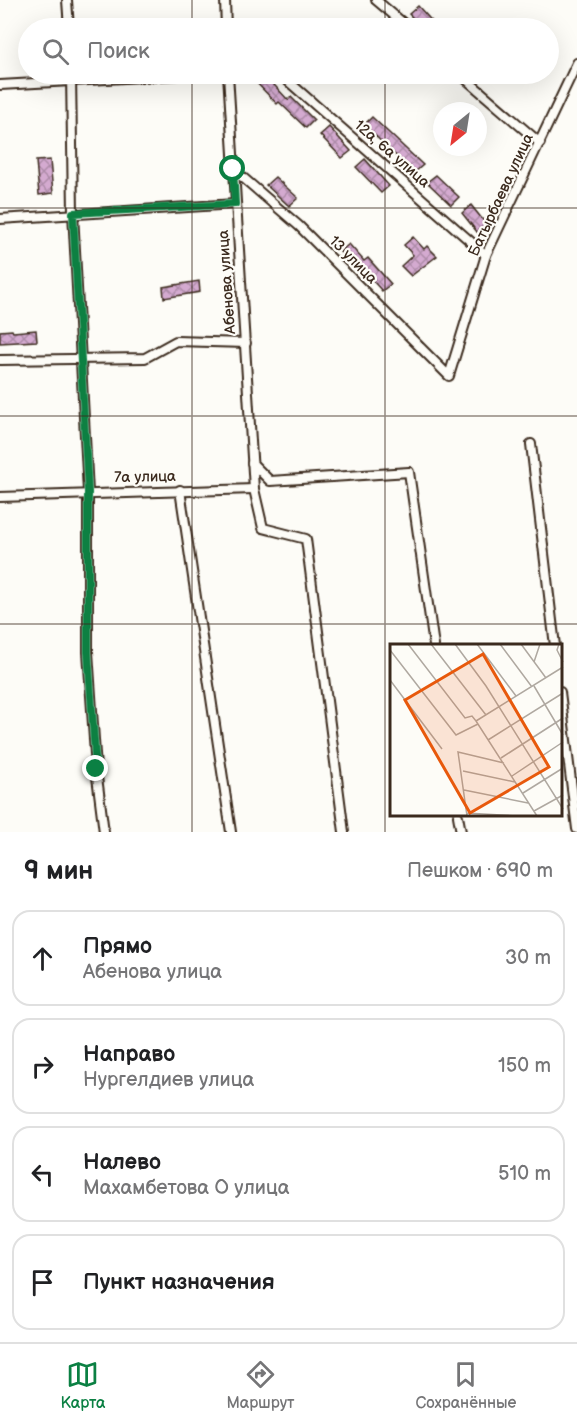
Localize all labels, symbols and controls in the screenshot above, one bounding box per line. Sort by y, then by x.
search box [18,18,559,84]
icon: search [39,35,72,68]
text: Поиск [87,38,150,65]
north arrow [433,102,487,156]
street label: 12а, 6а улица [350,116,434,192]
street label: Батырбаева улица [464,131,538,259]
route start [219,155,245,181]
street label: Абенова улица [214,229,240,336]
street label: 13 улица [325,232,381,288]
street label: 7а улица [114,467,176,487]
inset map [390,644,562,817]
route end [82,755,108,781]
text: 9 мин [24,856,93,887]
text: Пешком · 690 m [407,859,553,883]
text: Прямо [83,933,152,960]
icon: ahead [26,942,59,975]
text: 30 m [505,946,551,970]
text: Абенова улица [83,960,222,984]
text: Направо [83,1041,175,1068]
icon: right [26,1050,59,1083]
text: 150 m [498,1054,551,1078]
text: Нургелдиев улица [83,1068,254,1092]
text: Налево [83,1149,161,1176]
icon: left [26,1158,59,1191]
text: 510 m [498,1162,551,1186]
text: Махамбетова О улица [83,1176,290,1200]
icon: arrive [26,1266,59,1299]
text: Пункт назначения [83,1269,275,1296]
tab: Карта [60,1358,106,1413]
tab: Маршрут [226,1358,294,1413]
tab: Сохранённые [415,1358,517,1413]

